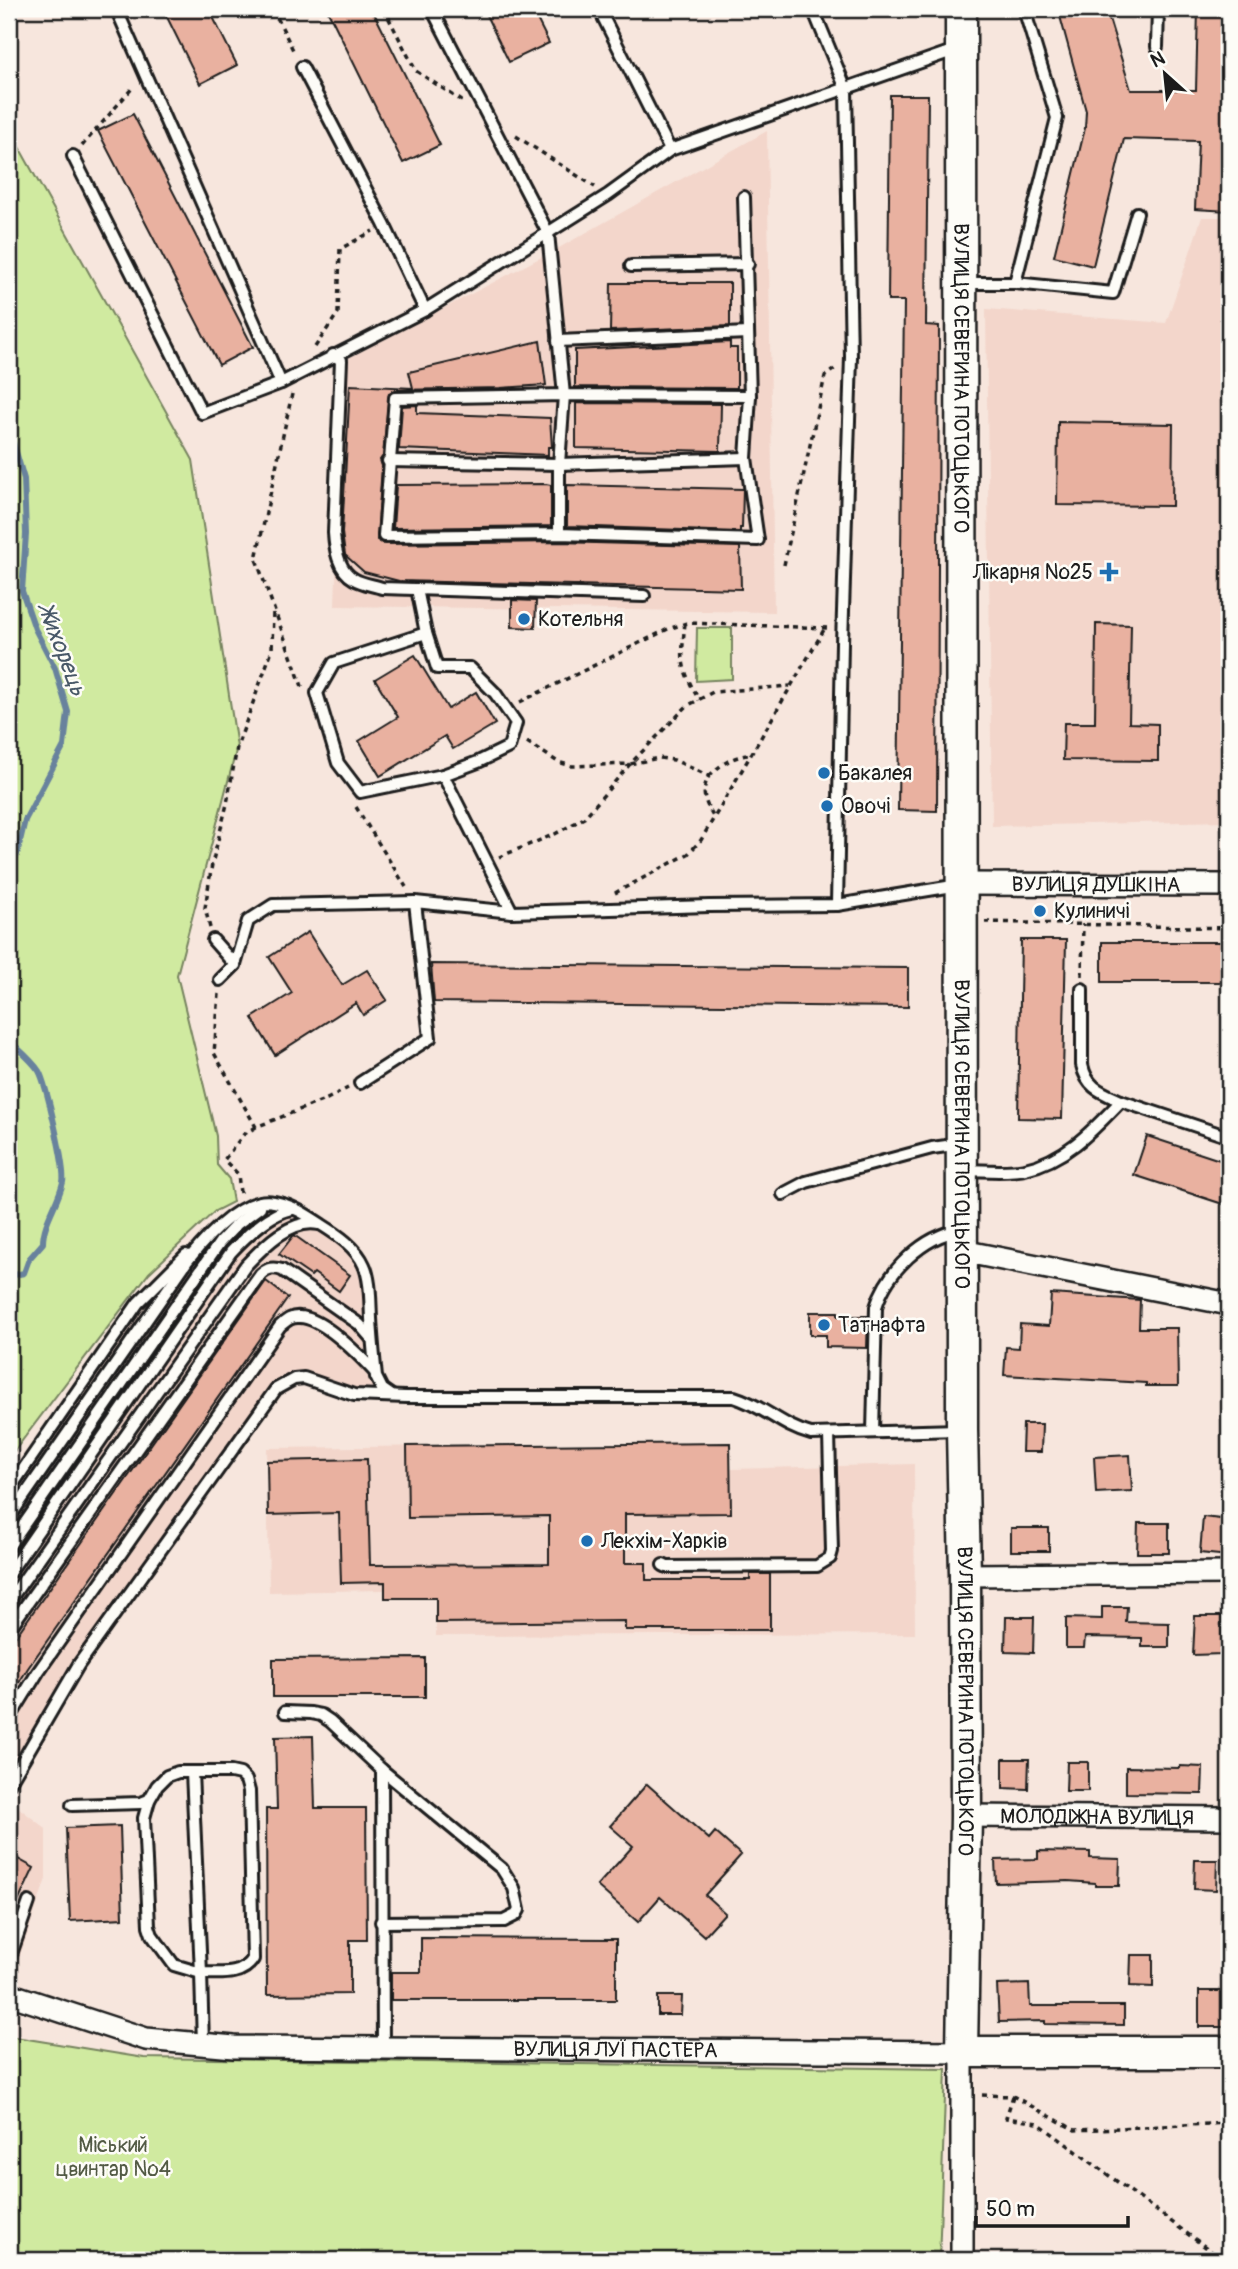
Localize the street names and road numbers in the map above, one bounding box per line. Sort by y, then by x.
street label: ВУЛИЦЯ СЕВЕРИНА ПОТОЦЬКОГО [947,223,974,533]
street label: ВУЛИЦЯ ДУШКІНА [1012,871,1180,899]
street label: ВУЛИЦЯ СЕВЕРИНА ПОТОЦЬКОГО [948,979,975,1289]
street label: ВУЛИЦЯ СЕВЕРИНА ПОТОЦЬКОГО [950,1546,979,1856]
street label: МОЛОДІЖНА ВУЛИЦЯ [1000,1803,1194,1832]
street label: ВУЛИЦЯ ЛУЇ ПАСТЕРА [513,2036,718,2064]

